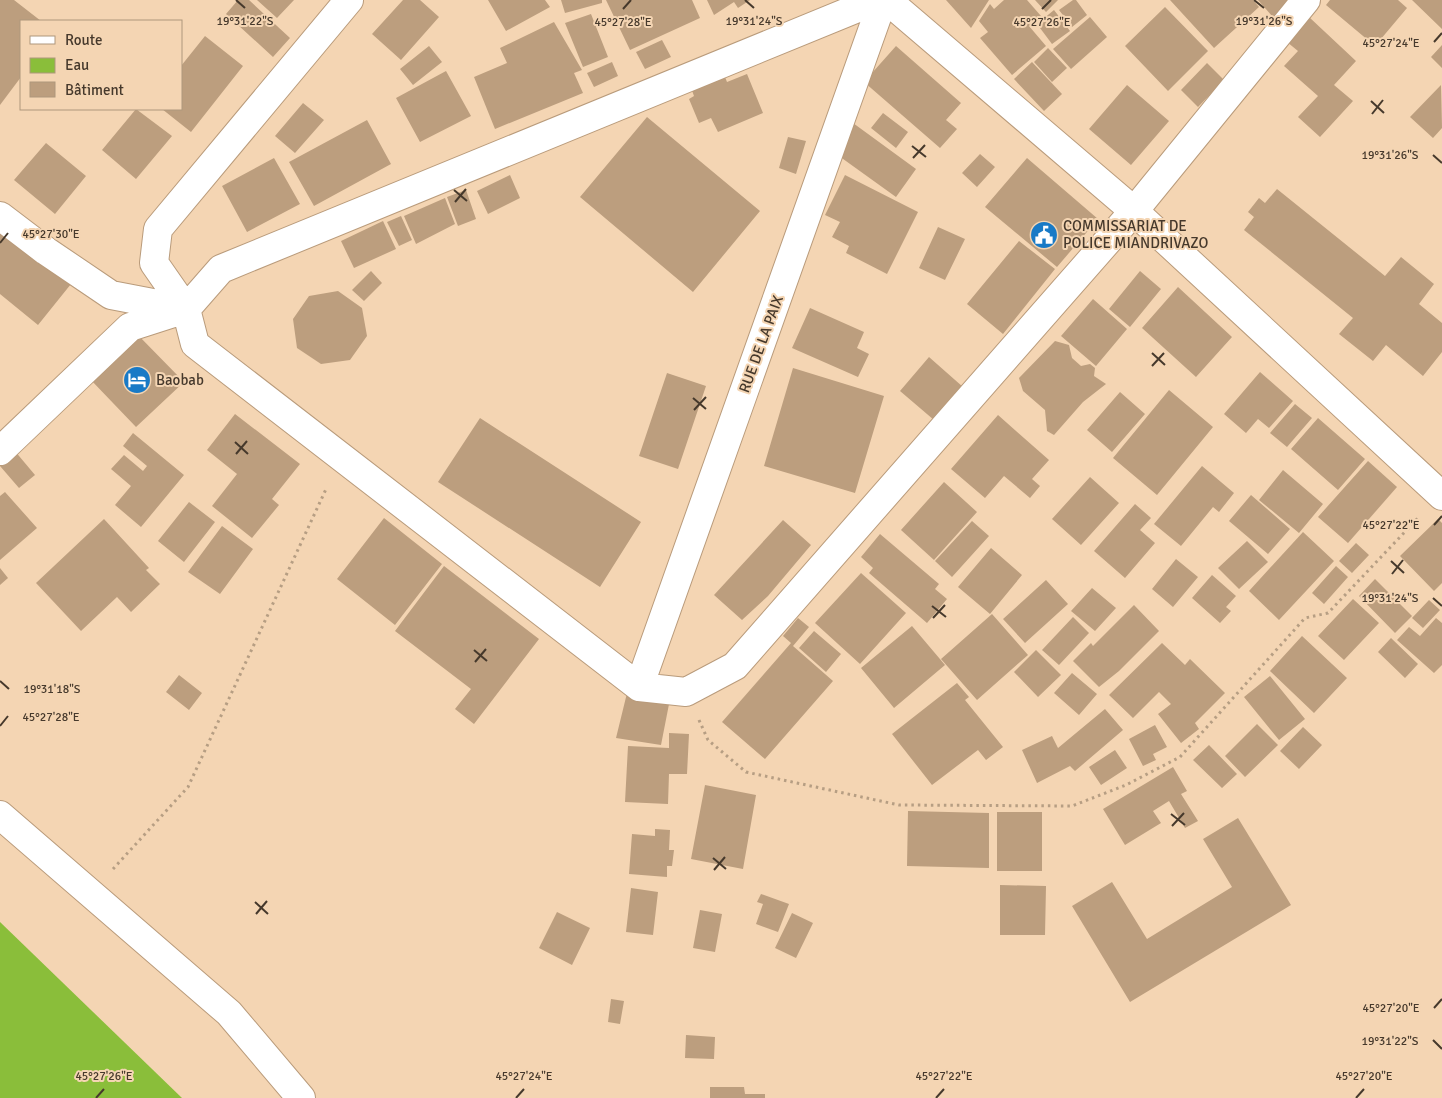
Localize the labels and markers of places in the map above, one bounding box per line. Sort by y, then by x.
place label: COMMISSARIAT DE POLICE MIANDRIVAZO [1063,217,1208,252]
public building icon: COMMISSARIAT DE POLICE MIANDRIVAZO [1029,220,1059,250]
hotel icon: Baobab [122,365,152,395]
place label: Baobab [156,371,204,389]

